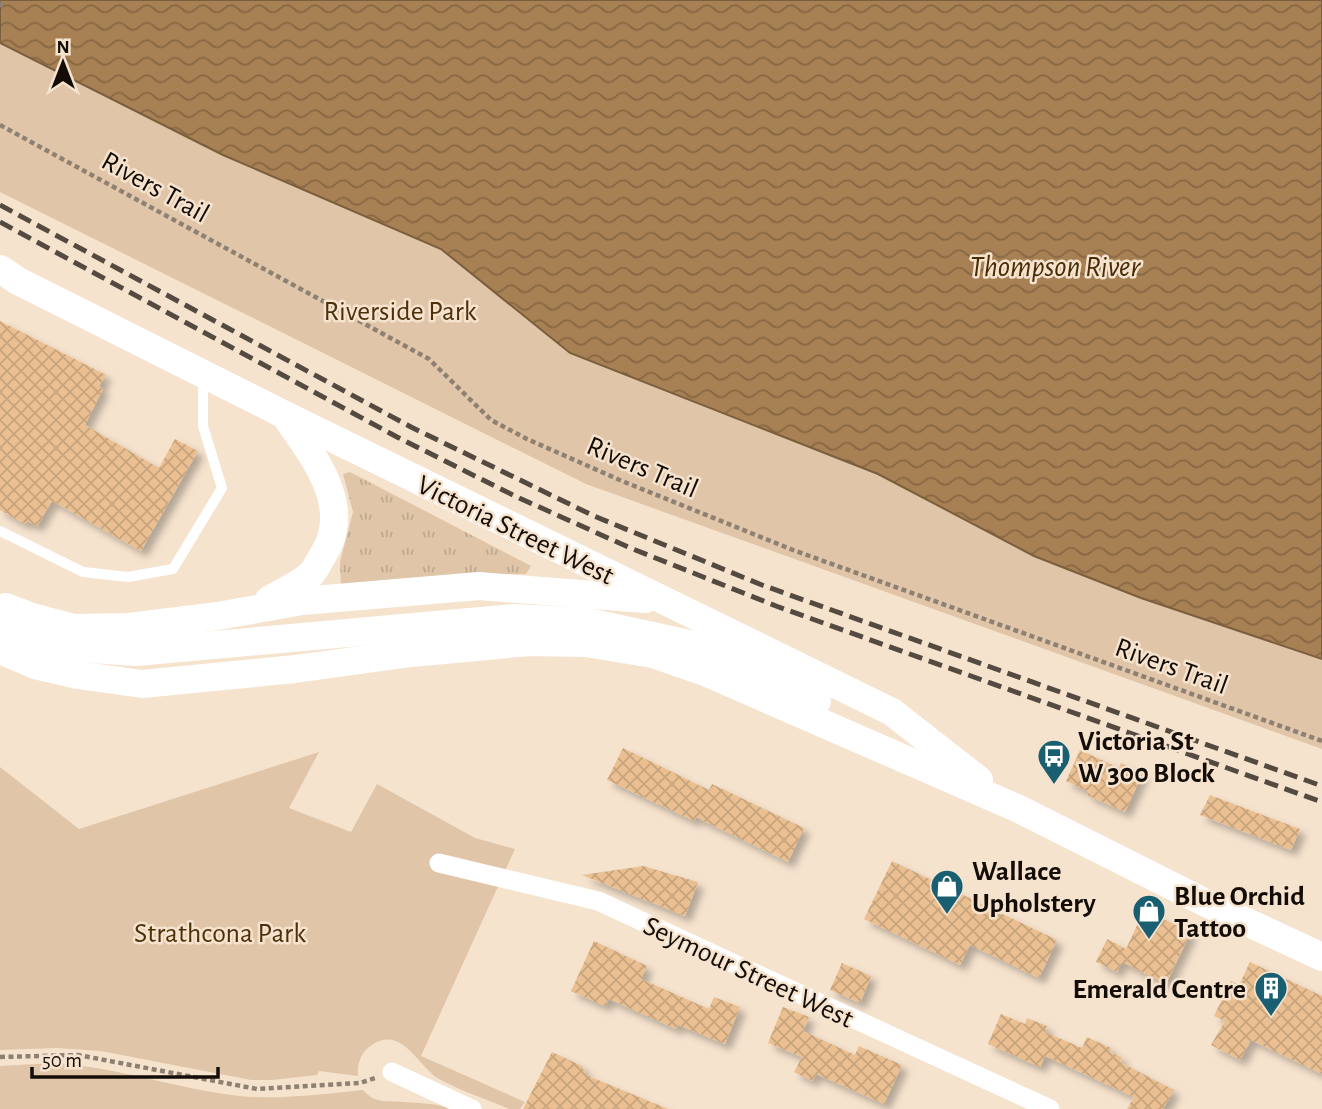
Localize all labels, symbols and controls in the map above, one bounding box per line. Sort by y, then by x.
north arrow [28,28,98,98]
text: N [56,38,70,57]
street label: Rivers Trail [97,147,213,229]
water label: Thompson River [970,252,1141,282]
park label: Riverside Park [323,298,477,326]
street label: Rivers Trail [582,432,702,504]
street label: Victoria Street West [412,471,618,591]
street label: Rivers Trail [1111,634,1232,700]
place label: Victoria St W 300 Block [1078,728,1215,788]
bus stop icon: Victoria St W 300 Block [1035,737,1073,786]
place label: Wallace Upholstery [972,858,1096,918]
shop icon: Wallace Upholstery [928,867,966,916]
place label: Blue Orchid Tattoo [1174,883,1305,943]
shop icon: Blue Orchid Tattoo [1130,892,1168,941]
street label: Seymour Street West [639,912,857,1034]
park label: Strathcona Park [134,920,306,948]
building icon: Emerald Centre [1252,969,1290,1018]
place label: Emerald Centre [1072,976,1246,1004]
scale bar [32,1036,217,1080]
text: 50 m [42,1050,82,1071]

